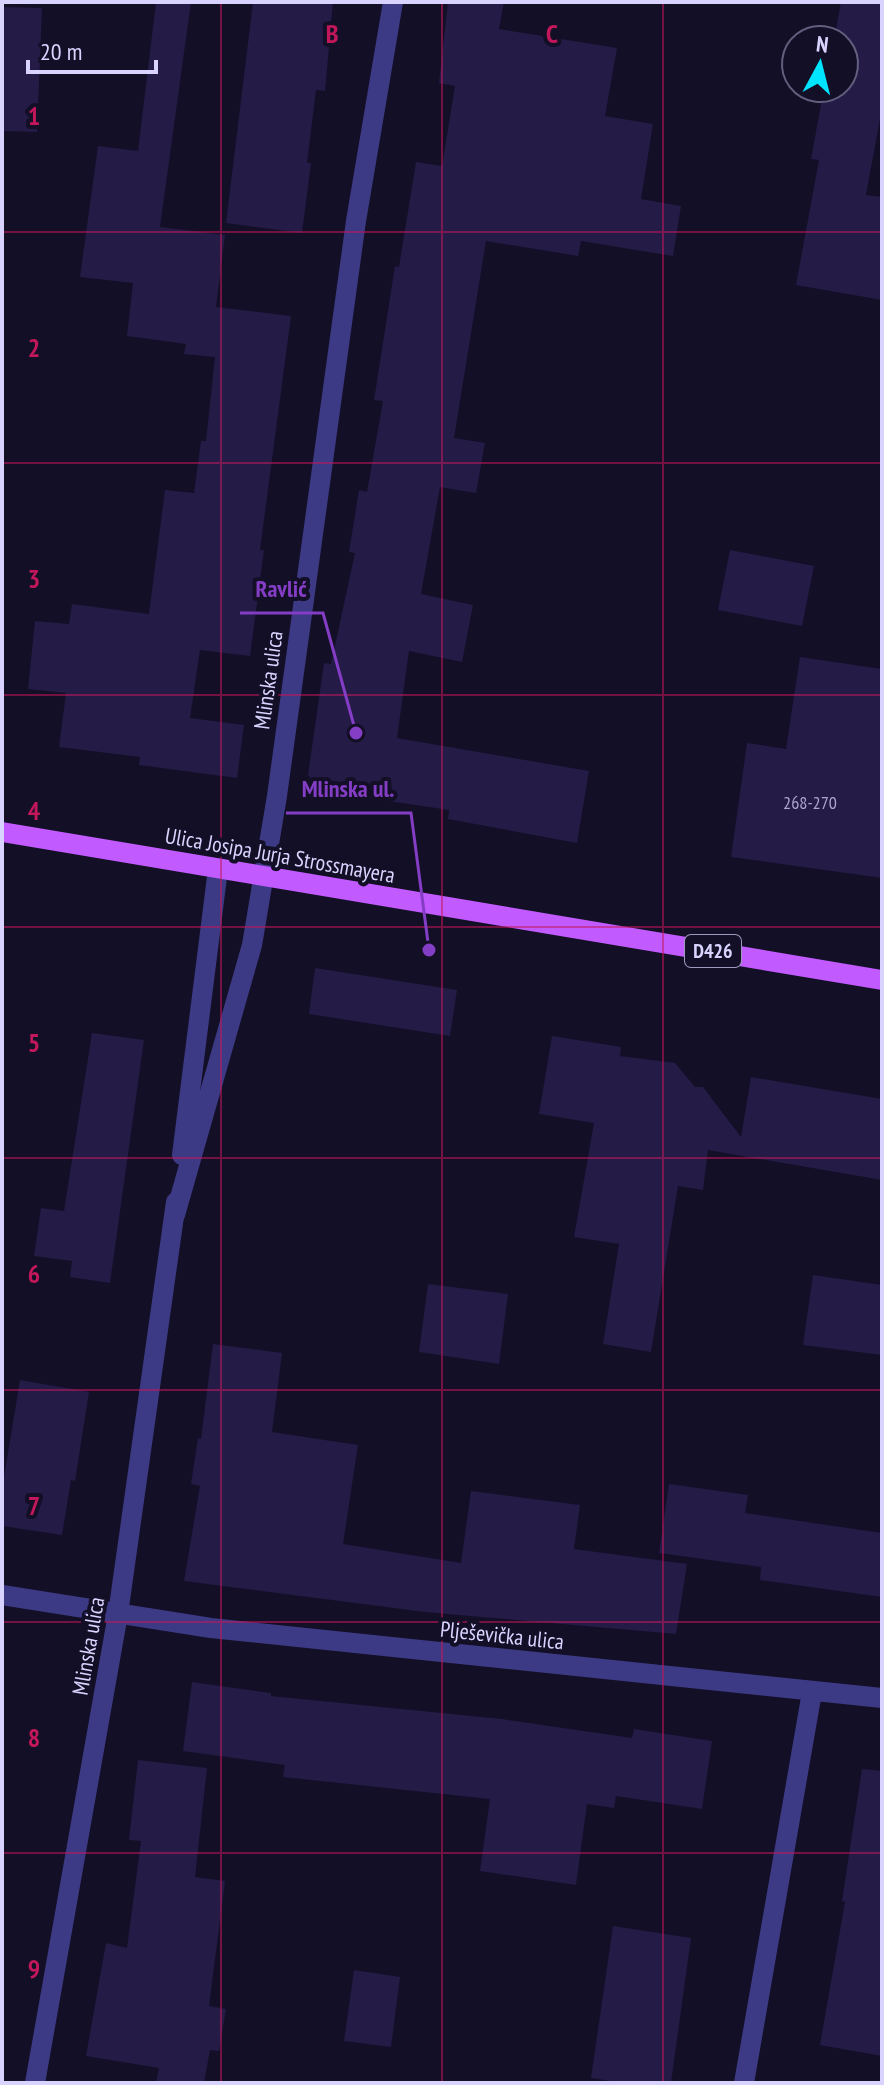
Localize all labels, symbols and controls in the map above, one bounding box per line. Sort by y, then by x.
text: B [326,17,339,50]
text: C [546,17,558,50]
scale bar [28,24,156,74]
north arrow [780,24,860,104]
text: N [815,30,830,59]
text: 20 m [40,36,82,67]
text: 1 [28,99,40,132]
text: 2 [28,331,40,364]
text: 3 [28,562,40,595]
callout: Ravlić [240,565,323,613]
text: Ravlić [255,573,307,604]
street label: Mlinska ulica [247,629,289,731]
callout: Mlinska ul. [286,765,411,813]
text: Mlinska ul. [302,773,394,804]
house number: 268-270 [783,791,837,814]
text: 4 [28,794,41,827]
street label: Ulica Josipa Jurja Strossmayera [163,821,397,889]
road number: D426 [685,935,741,967]
text: 5 [28,1026,40,1059]
text: 6 [28,1257,40,1290]
text: 7 [28,1489,40,1522]
street label: Mlinska ulica [66,1595,110,1697]
street label: Plješevička ulica [439,1615,565,1655]
text: 8 [28,1721,40,1754]
text: 9 [28,1952,40,1985]

